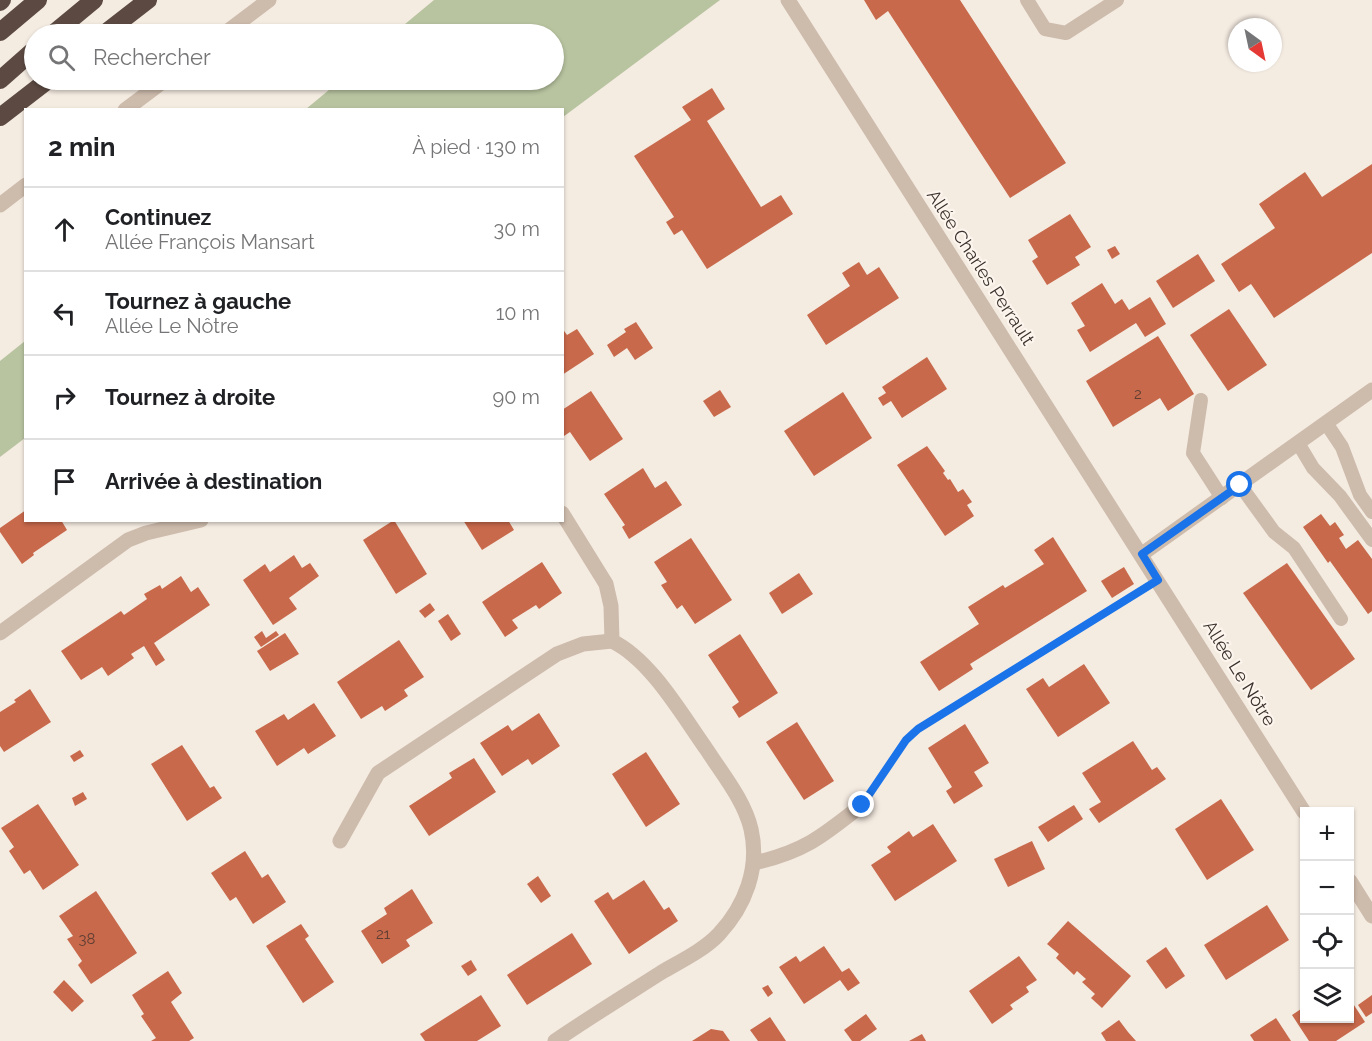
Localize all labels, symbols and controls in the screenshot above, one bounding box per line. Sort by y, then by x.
north arrow [1228,18,1282,72]
search box [24,24,564,90]
icon: search [45,41,78,74]
text: Rechercher [93,44,211,70]
text: 2 min [48,132,115,162]
text: À pied · 130 m [412,135,540,159]
street label: Allée Charles Perrault [923,185,1039,349]
text: Continuez [105,204,211,230]
icon: ahead [48,213,81,246]
text: 30 m [494,217,540,241]
text: Allée François Mansart [105,230,315,254]
text: Tournez à gauche [105,288,291,314]
icon: left [48,297,81,330]
text: 10 m [496,301,540,325]
text: Allée Le Nôtre [105,314,238,338]
icon: right [48,381,81,414]
text: Tournez à droite [105,384,275,410]
text: 90 m [493,385,540,409]
house number: 2 [1134,385,1142,403]
icon: arrive [48,465,81,498]
text: Arrivée à destination [105,468,322,494]
route start [1226,471,1252,497]
street label: Allée Le Nôtre [1199,617,1281,730]
route end [848,791,874,817]
map controls [1300,807,1354,1023]
button: + [1300,807,1354,861]
button: − [1300,861,1354,915]
button: locate [1300,915,1354,969]
house number: 21 [376,925,391,943]
house number: 38 [79,930,96,948]
button: layers [1300,969,1354,1023]

